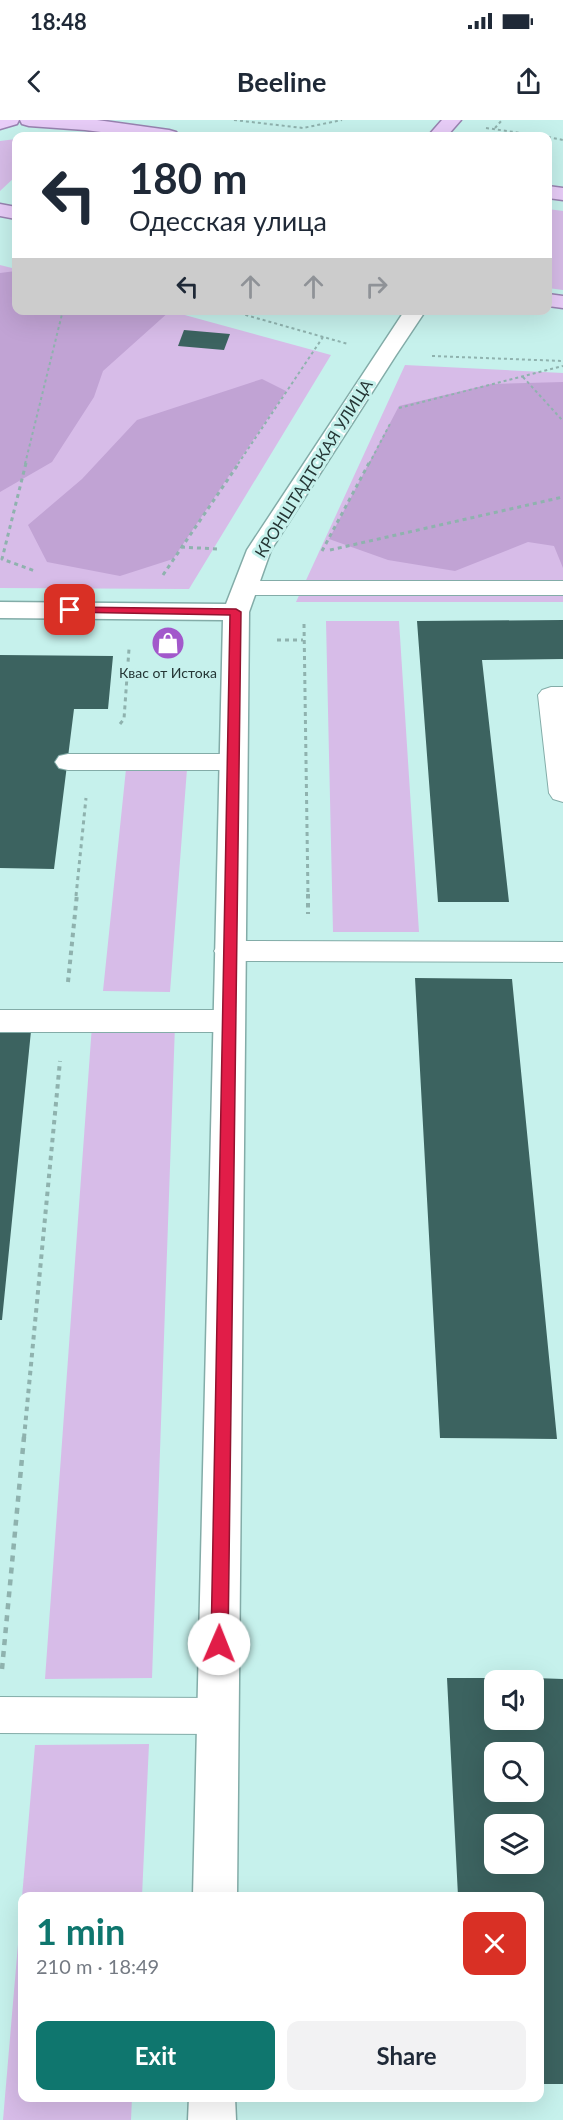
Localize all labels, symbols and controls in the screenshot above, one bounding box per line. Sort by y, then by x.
text: 18:48 [30,8,87,35]
icon: back [18,65,51,98]
text: Beeline [237,65,326,98]
icon: share [512,65,545,98]
text: 180 m [129,153,247,203]
icon: left [30,156,108,234]
text: Одесская улица [129,204,327,237]
icon: left [171,270,204,303]
icon: ahead [234,270,267,303]
icon: ahead [297,270,330,303]
icon: right [360,270,393,303]
street label: КРОНШТАДТСКАЯ УЛИЦА [250,375,376,560]
pin [44,584,95,635]
icon: arrive [53,593,86,626]
shop icon: Квас от Истока [150,625,186,661]
place label: Квас от Истока [119,664,217,681]
position arrow [187,1612,251,1676]
map controls [484,1670,544,1874]
button: sound [484,1670,544,1730]
button: search [484,1742,544,1802]
button: layers [484,1814,544,1874]
text: 1 min [36,1909,125,1953]
button: close [463,1912,526,1975]
text: 210 m · 18:49 [36,1954,159,1978]
button: Exit [36,2021,275,2090]
button: Share [287,2021,526,2090]

